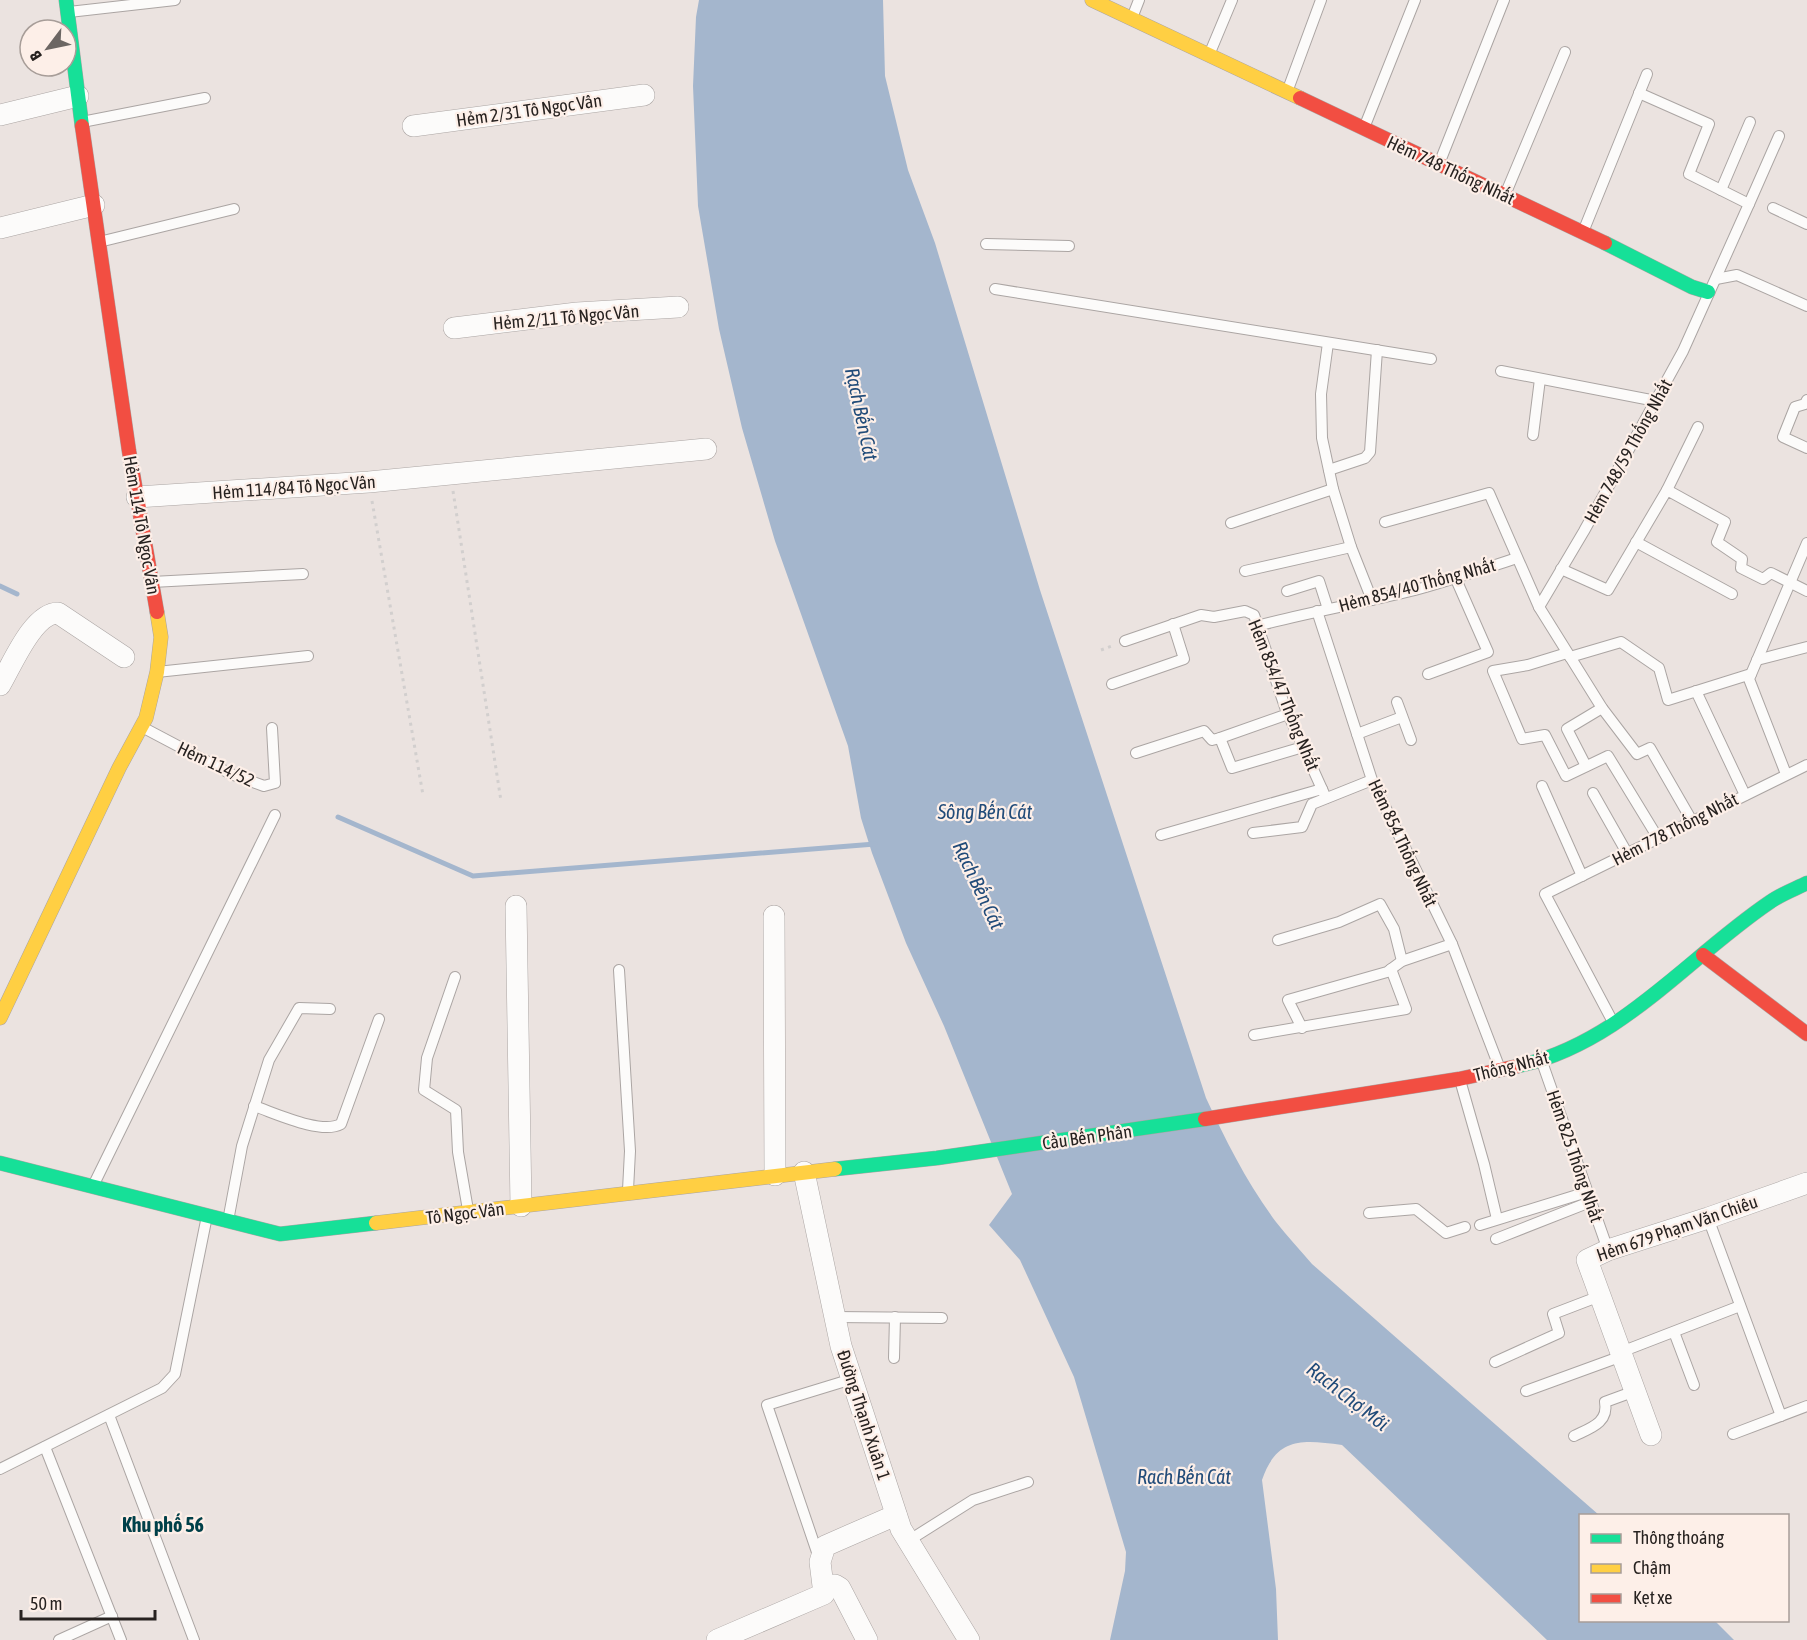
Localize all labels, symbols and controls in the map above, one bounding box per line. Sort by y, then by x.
north arrow [18,18,78,78]
text: B [25,48,45,64]
street label: Hẻm 2/31 Tô Ngọc Vân [455,89,603,131]
street label: Hẻm 748 Thống Nhất [1384,130,1519,209]
street label: Hẻm 2/11 Tô Ngọc Vân [492,300,640,334]
water label: Rạch Bến Cát [841,366,883,463]
street label: Hẻm 748/59 Thống Nhất [1579,375,1676,527]
street label: Hẻm 114 Tô Ngọc Vân [119,454,165,596]
street label: Hẻm 114/84 Tô Ngọc Vân [212,471,376,503]
street label: Hẻm 854/40 Thống Nhất [1336,553,1498,616]
street label: Hẻm 854/47 Thống Nhất [1244,616,1325,774]
street label: Hẻm 114/52 [174,737,258,791]
street label: Hẻm 854 Thống Nhất [1364,775,1443,910]
street label: Hẻm 778 Thống Nhất [1608,787,1741,870]
water label: Sông Bến Cát [937,800,1033,823]
water label: Rạch Bến Cát [949,837,1009,933]
street label: Thống Nhất [1471,1046,1551,1085]
street label: Hẻm 825 Thống Nhất [1543,1087,1608,1225]
street label: Cầu Bến Phân [1041,1119,1133,1154]
street label: Hẻm 679 Phạm Văn Chiêu [1594,1191,1760,1265]
street label: Tô Ngọc Vân [425,1198,505,1228]
street label: Đường Thạnh Xuân 1 [833,1347,895,1483]
water label: Rạch Chợ Mới [1303,1357,1394,1435]
water label: Rạch Bến Cát [1137,1465,1231,1488]
district label: Khu phố 56 [122,1513,204,1536]
legend [1579,1514,1789,1622]
text: Thông thoáng [1633,1527,1724,1548]
text: Chậm [1633,1557,1671,1578]
scale bar [21,1583,154,1621]
text: Kẹt xe [1633,1587,1673,1608]
text: 50 m [30,1593,62,1614]

